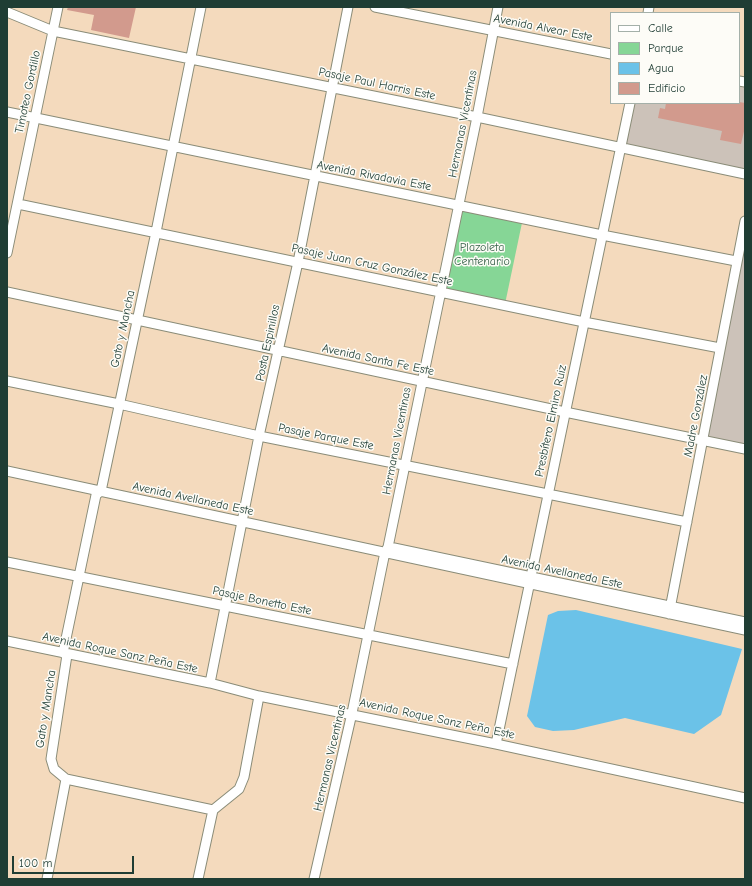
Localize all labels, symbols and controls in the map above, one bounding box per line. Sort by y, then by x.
street label: Avenida Alvear Este [492,11,594,45]
legend [610,12,740,104]
text: Calle [648,21,673,35]
text: Parque [648,41,683,55]
street label: Timoteo Gordillo [12,49,44,135]
text: Agua [648,61,674,75]
street label: Pasaje Paul Harris Este [317,65,437,103]
street label: Hermanas Vicentinas [446,69,480,179]
text: Edificio [648,81,685,95]
street label: Avenida Rivadavia Este [316,158,432,194]
street label: Pasaje Juan Cruz González Este [290,241,454,289]
park label: Plazoleta Centenario [454,241,510,269]
street label: Gato y Mancha [108,289,138,369]
street label: Posta Espinillos [253,303,283,383]
street label: Avenida Santa Fe Este [321,341,435,379]
street label: Presbítero Elmiro Ruiz [532,364,570,478]
street label: Madre González [681,374,711,458]
street label: Hermanas Vicentinas [380,386,414,496]
street label: Pasaje Parque Este [277,421,375,453]
street label: Avenida Avellaneda Este [131,479,255,519]
street label: Avenida Avellaneda Este [500,552,624,592]
street label: Pasaje Bonetto Este [211,583,313,619]
street label: Avenida Roque Sanz Peña Este [41,629,199,677]
street label: Gato y Mancha [33,669,59,749]
street label: Avenida Roque Sanz Peña Este [358,695,516,743]
street label: Hermanas Vicentinas [311,703,349,813]
scale bar [14,848,136,874]
text: 100 m [19,856,52,870]

